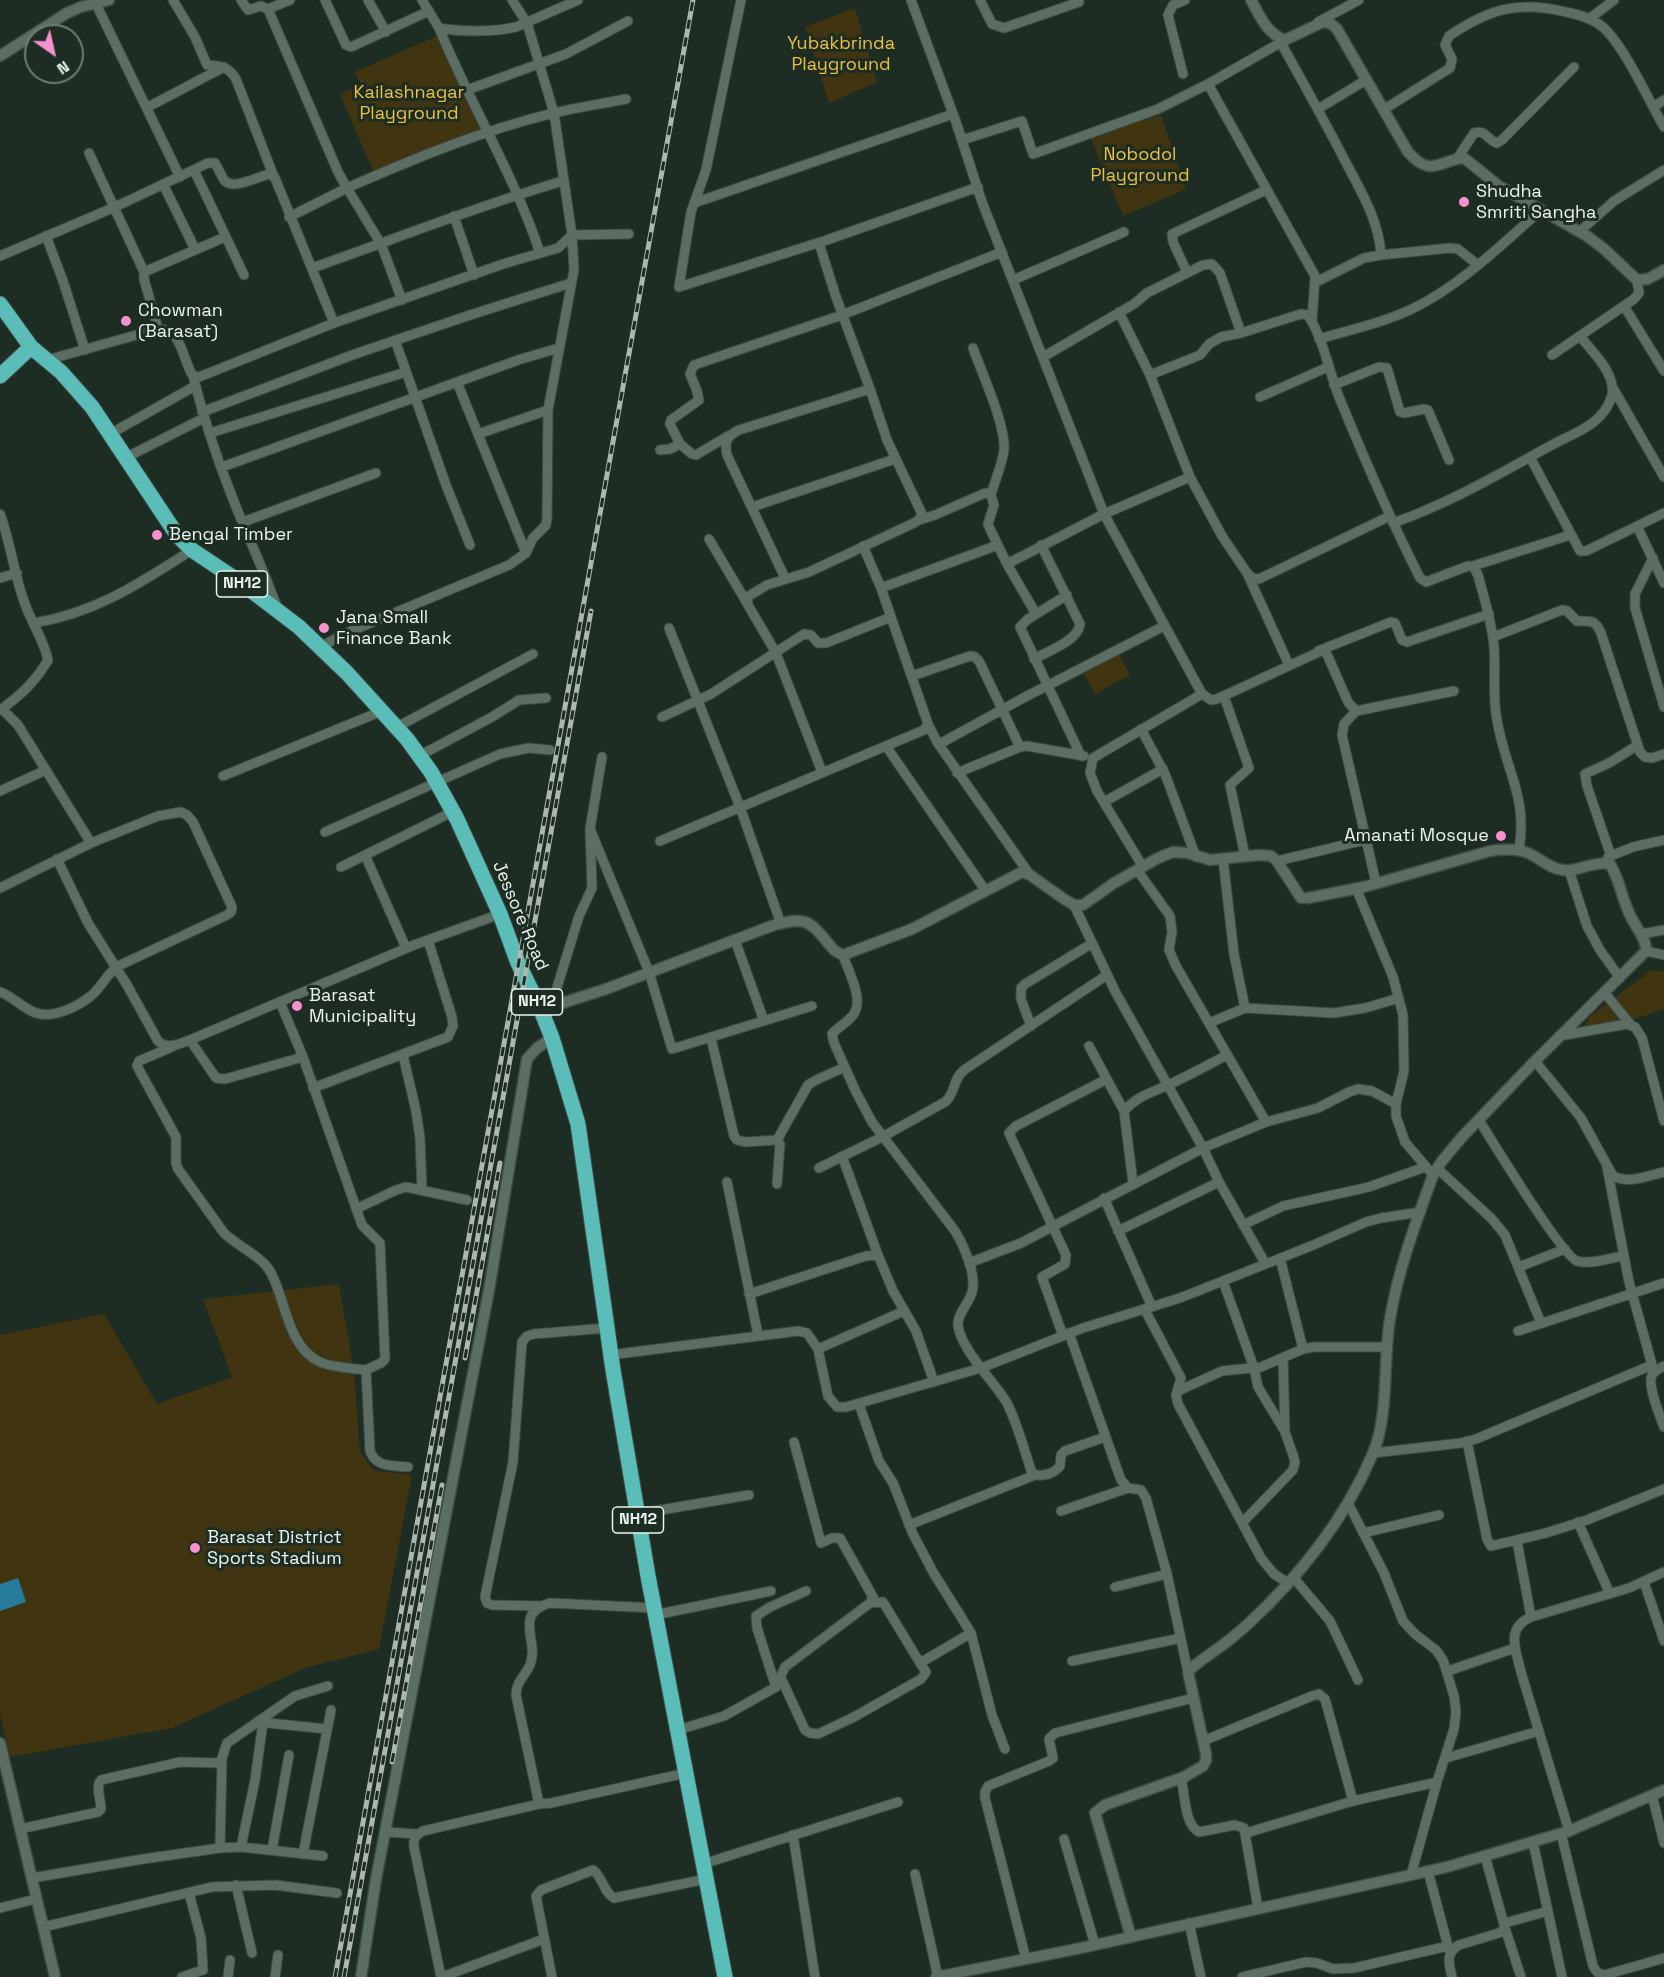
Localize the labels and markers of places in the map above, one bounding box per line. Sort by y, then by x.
place label: Shudha Smriti Sangha [1476,181,1596,224]
marker: Shudha Smriti Sangha [1457,195,1471,209]
place label: Chowman (Barasat) [138,300,223,342]
marker: Chowman (Barasat) [119,314,133,328]
place label: Bengal Timber [169,524,293,546]
marker: Bengal Timber [150,528,164,542]
place label: Jana Small Finance Bank [336,607,452,650]
marker: Jana Small Finance Bank [317,621,331,635]
place label: Amanati Mosque [1344,825,1489,847]
marker: Amanati Mosque [1494,829,1508,843]
place label: Barasat Municipality [309,985,416,1028]
marker: Barasat Municipality [290,999,304,1013]
place label: Barasat District Sports Stadium [207,1527,342,1570]
marker: Barasat District Sports Stadium [188,1541,202,1555]

